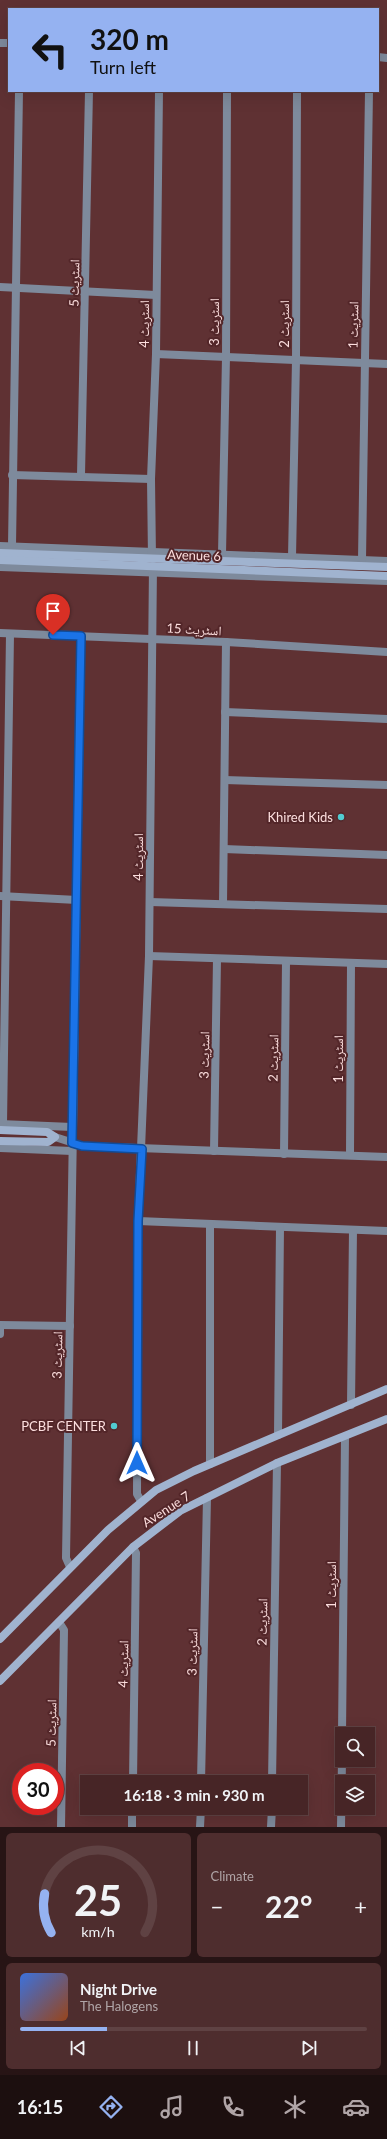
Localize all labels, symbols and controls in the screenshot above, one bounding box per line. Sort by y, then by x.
text: 320 m [90,22,169,56]
icon: left [24,24,76,76]
text: Turn left [90,56,156,78]
street label: اسٹریٹ 5 [66,259,83,307]
street label: اسٹریٹ 3 [206,298,223,346]
street label: اسٹریٹ 4 [136,300,153,348]
street label: اسٹریٹ 2 [276,300,293,348]
street label: اسٹریٹ 1 [345,301,362,349]
street label: Avenue 6 [167,546,221,564]
pin [36,594,70,635]
icon: arrive [42,600,64,622]
street label: اسٹریٹ 15 [166,620,222,639]
place label: Khired Kids [267,809,333,825]
marker: Khired Kids [336,812,346,822]
street label: اسٹریٹ 4 [130,833,147,881]
street label: اسٹریٹ 3 [196,1031,213,1079]
street label: اسٹریٹ 2 [265,1034,282,1082]
street label: اسٹریٹ 1 [330,1035,347,1083]
street label: اسٹریٹ 3 [49,1331,66,1379]
place label: PCBF CENTER [21,1418,107,1434]
marker: PCBF CENTER [109,1421,119,1431]
position arrow [116,1442,158,1484]
street label: Avenue 7 [139,1487,193,1530]
street label: اسٹریٹ 1 [323,1561,340,1609]
street label: اسٹریٹ 2 [254,1598,271,1646]
street label: اسٹریٹ 3 [184,1628,201,1676]
street label: اسٹریٹ 4 [115,1640,132,1688]
street label: اسٹریٹ 5 [43,1699,60,1747]
map controls [335,1727,375,1815]
button: search [335,1727,375,1767]
speed limit sign: 30 [12,1763,64,1815]
button: layers [335,1775,375,1815]
text: 16:18 · 3 min · 930 m [124,1786,264,1804]
text: Climate [211,1868,254,1884]
text: 25 [74,1875,122,1925]
text: 22° [265,1888,312,1924]
text: − [211,1893,223,1920]
text: + [354,1893,367,1920]
text: km/h [82,1923,115,1940]
text: Night Drive [80,1980,157,1998]
text: The Halogens [80,1998,158,2014]
icon: previous [67,2037,89,2059]
icon: pause [182,2037,204,2059]
icon: next [298,2037,320,2059]
icon: directions [97,2093,125,2121]
icon: music [158,2093,186,2121]
icon: phone [219,2093,247,2121]
icon: climate [281,2093,309,2121]
icon: car [342,2093,370,2121]
text: 16:15 [17,2096,63,2118]

